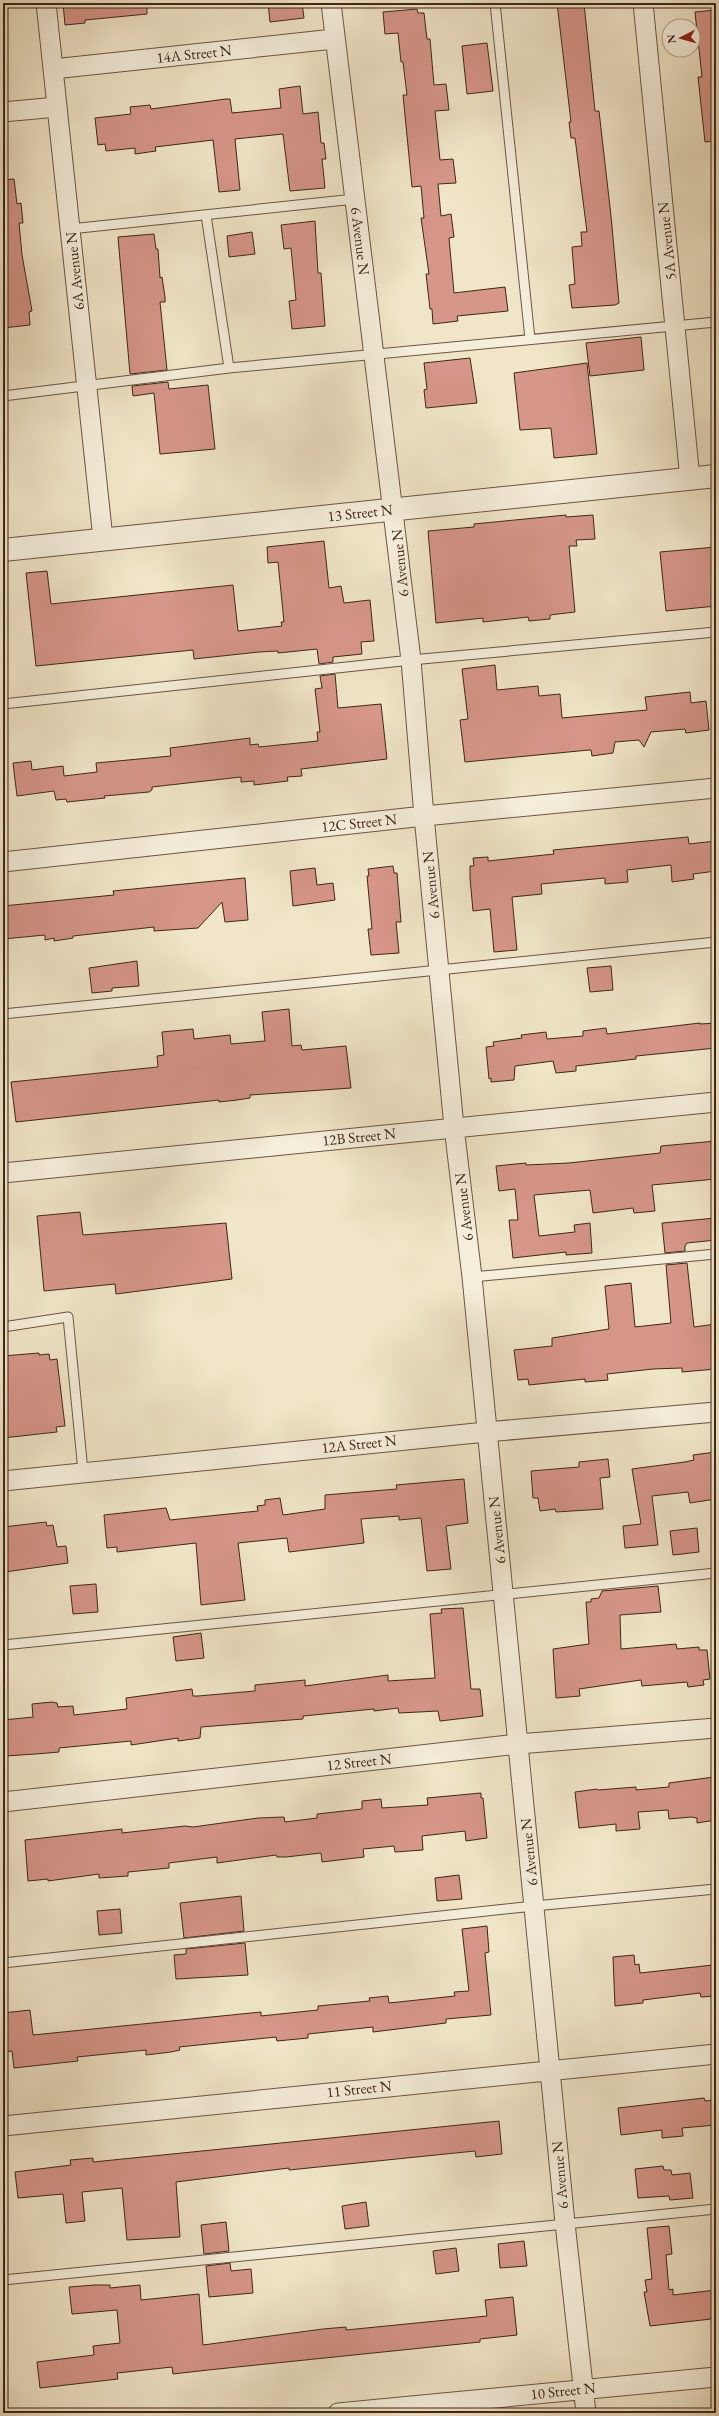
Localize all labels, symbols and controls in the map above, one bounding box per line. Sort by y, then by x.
north arrow [661,18,701,58]
text: N [664,34,678,44]
street label: 14A Street N [155,40,233,67]
street label: 5A Avenue N [653,201,680,281]
street label: 6 Avenue N [347,206,374,276]
street label: 6A Avenue N [61,231,88,311]
street label: 13 Street N [327,500,393,525]
street label: 6 Avenue N [386,528,413,598]
street label: 12C Street N [320,809,398,836]
street label: 6 Avenue N [417,850,444,920]
street label: 12B Street N [321,1123,397,1150]
street label: 6 Avenue N [450,1172,477,1242]
street label: 12A Street N [320,1430,398,1457]
street label: 6 Avenue N [483,1495,510,1565]
street label: 12 Street N [326,1749,392,1774]
street label: 6 Avenue N [515,1817,542,1887]
street label: 11 Street N [326,2076,392,2101]
street label: 6 Avenue N [547,2140,572,2210]
street label: 10 Street N [530,2378,596,2403]

